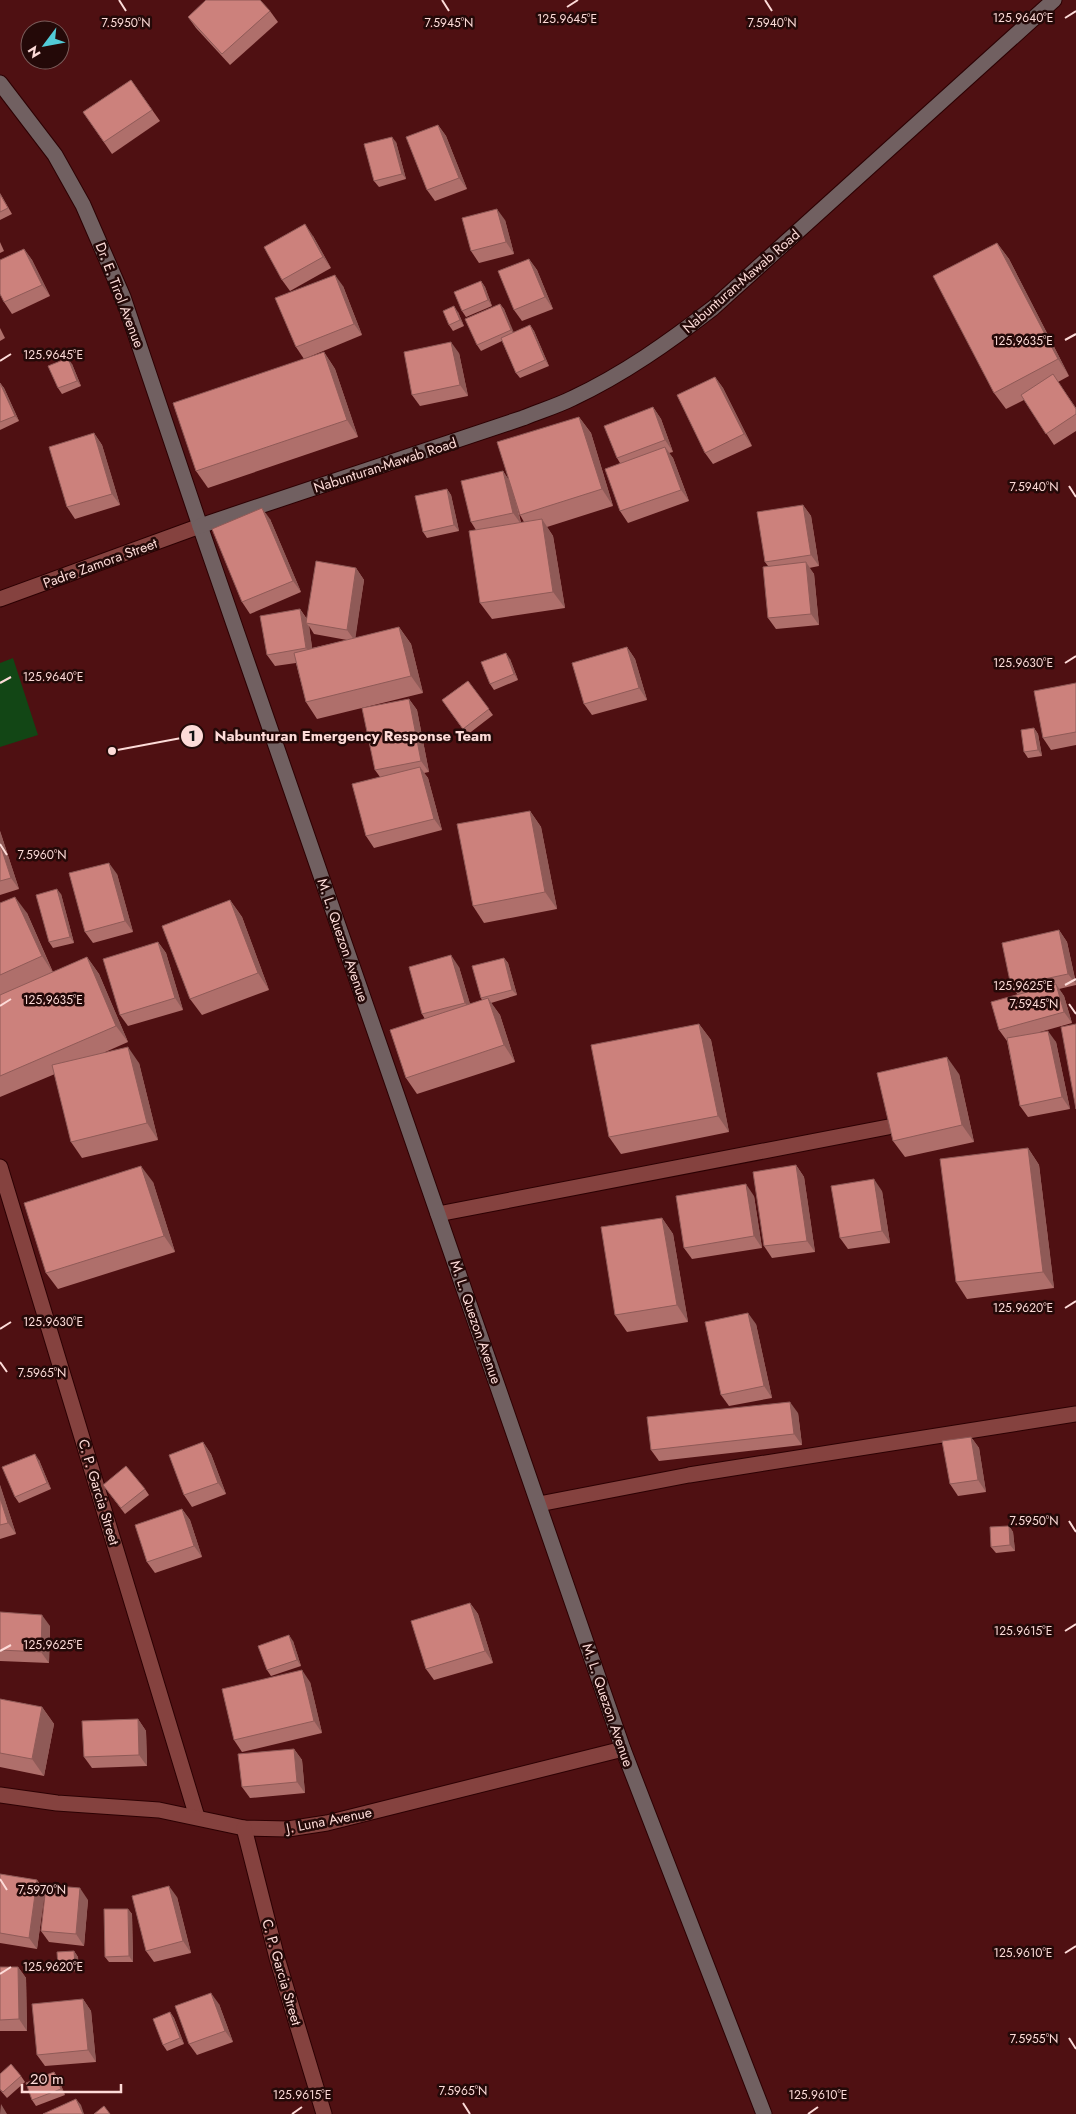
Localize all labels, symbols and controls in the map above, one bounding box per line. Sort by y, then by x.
text: 125.9640°E [993,9,1053,27]
text: 125.9645°E [537,10,597,28]
text: 7.5950°N [102,14,150,32]
text: 7.5945°N [425,14,473,32]
text: 7.5940°N [747,14,797,32]
north arrow [20,20,70,70]
text: N [23,42,45,62]
street label: Nabunturan-Mawab Road [678,224,804,338]
street label: Dr. E. Tirol Avenue [91,239,149,351]
text: 125.9635°E [993,332,1053,350]
text: 125.9645°E [23,346,83,364]
street label: Nabunturan-Mawab Road [311,432,459,498]
text: 7.5940°N [1009,478,1059,496]
street label: Padre Zamora Street [40,533,160,593]
text: 125.9630°E [993,654,1053,672]
text: 125.9640°E [23,668,83,686]
callout: Nabunturan Emergency Response Team [179,721,501,751]
text: 1 [188,725,196,747]
text: Nabunturan Emergency Response Team [215,725,491,747]
text: 7.5960°N [17,846,67,864]
street label: M. L. Quezon Avenue [312,876,374,1004]
text: 125.9625°E [993,977,1053,995]
text: 125.9635°E [23,991,83,1009]
text: 7.5945°N [1010,995,1058,1013]
street label: M. L. Quezon Avenue [445,1258,507,1386]
text: 125.9620°E [993,1299,1053,1317]
text: 125.9630°E [23,1313,83,1331]
text: 7.5965°N [18,1364,66,1382]
street label: C. P. Garcia Street [73,1437,125,1548]
text: 7.5950°N [1010,1512,1058,1530]
text: 125.9615°E [994,1622,1052,1640]
text: 125.9625°E [23,1636,83,1654]
street label: M. L. Quezon Avenue [577,1641,639,1769]
street label: J. Luna Avenue [282,1802,374,1839]
text: 7.5970°N [18,1881,66,1899]
street label: C. P. Garcia Street [257,1917,307,2028]
text: 125.9610°E [994,1944,1052,1962]
text: 125.9620°E [23,1958,83,1976]
text: 7.5955°N [1010,2030,1058,2048]
scale bar [22,2062,121,2094]
text: 20 m [30,2068,64,2090]
text: 7.5965°N [439,2082,487,2100]
text: 125.9615°E [273,2086,331,2104]
text: 125.9610°E [789,2086,847,2104]

